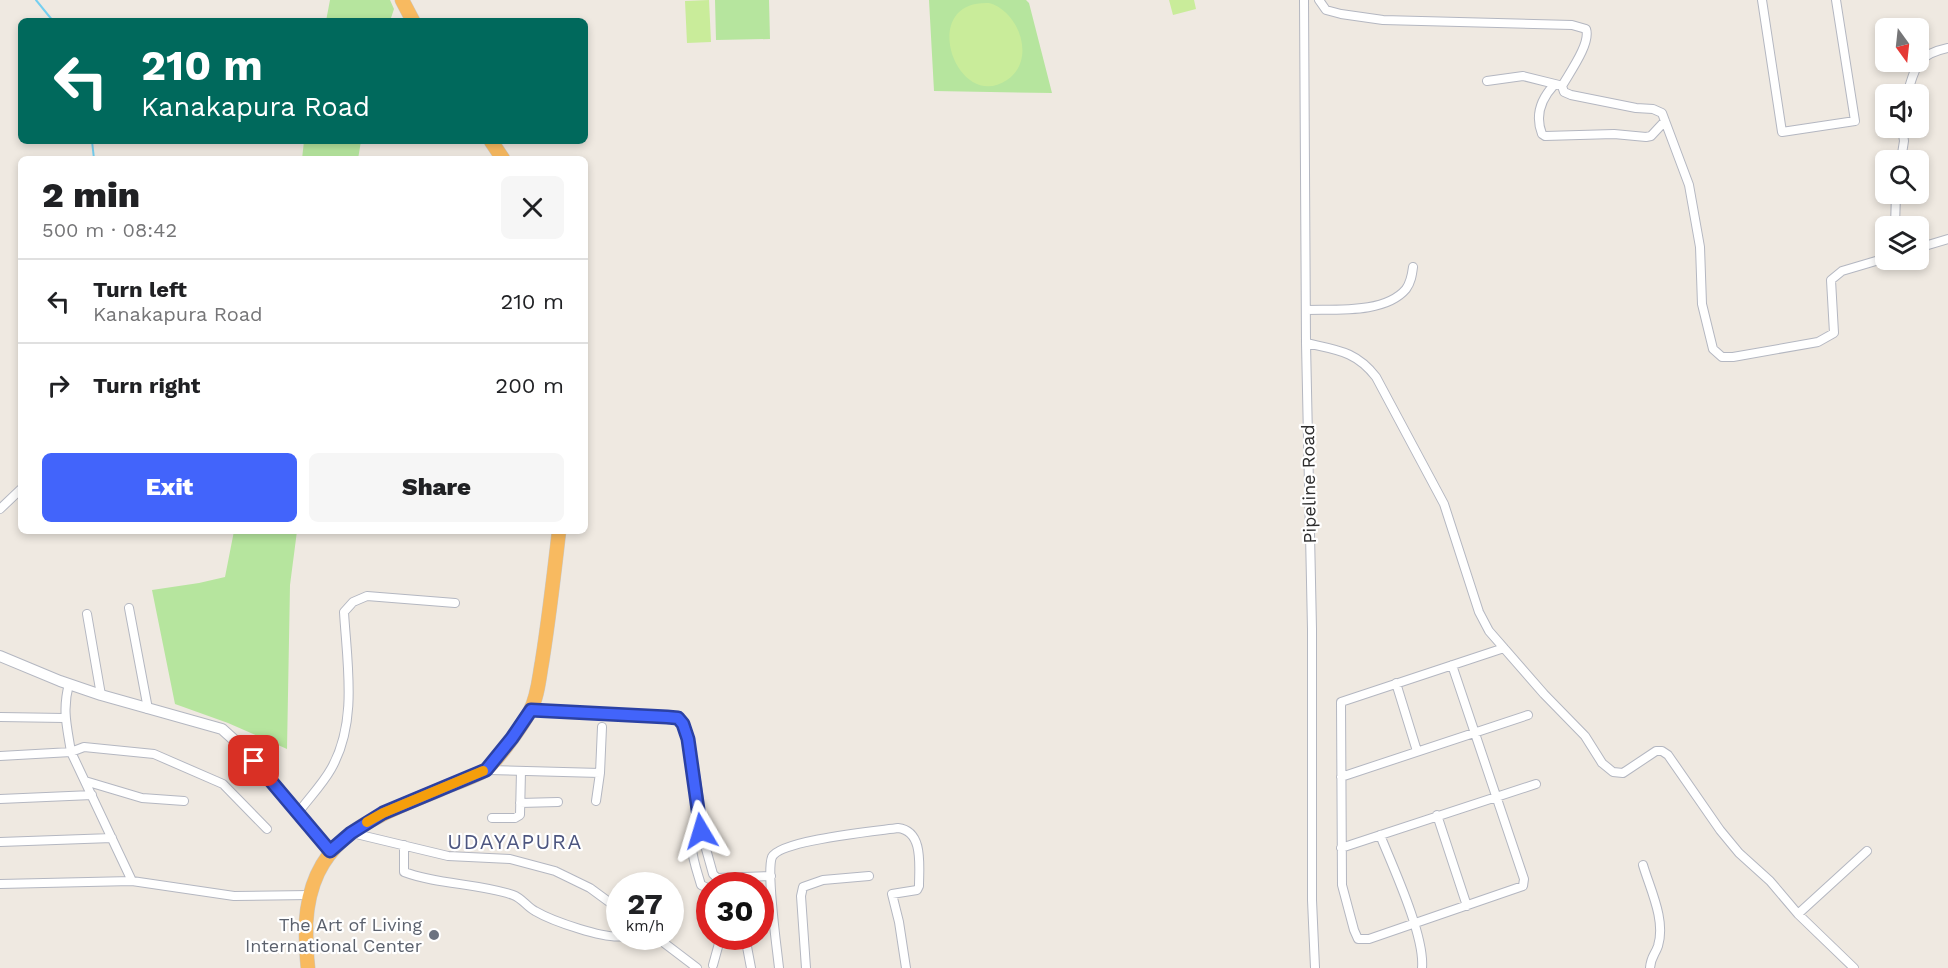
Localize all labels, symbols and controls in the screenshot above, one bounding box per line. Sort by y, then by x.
north arrow [1875,18,1929,72]
map controls [1875,18,1929,270]
text: 210 m [141,41,263,90]
icon: left [42,42,120,120]
button: sound [1875,84,1929,138]
text: Kanakapura Road [141,91,370,123]
button: search [1875,150,1929,204]
text: 2 min [42,174,140,216]
button: close [501,176,564,239]
button: layers [1875,216,1929,270]
text: 500 m · 08:42 [42,218,177,242]
text: Turn left [93,277,187,302]
icon: left [42,285,75,318]
text: 210 m [500,289,564,314]
text: Kanakapura Road [93,302,263,326]
icon: right [42,369,75,402]
text: Turn right [93,373,200,398]
text: 200 m [495,373,564,398]
street label: Pipeline Road [1297,424,1320,544]
button: Exit [42,453,297,522]
button: Share [309,453,564,522]
pin [228,735,279,786]
icon: arrive [237,744,270,777]
position arrow [669,799,733,863]
district label: UDAYAPURA [447,829,583,854]
speed limit sign: 30 [696,872,774,950]
text: 27 [627,886,663,921]
place label: The Art of Living International Center [245,914,422,956]
text: km/h [626,917,664,935]
marker: The Art of Living International Center [427,928,441,942]

